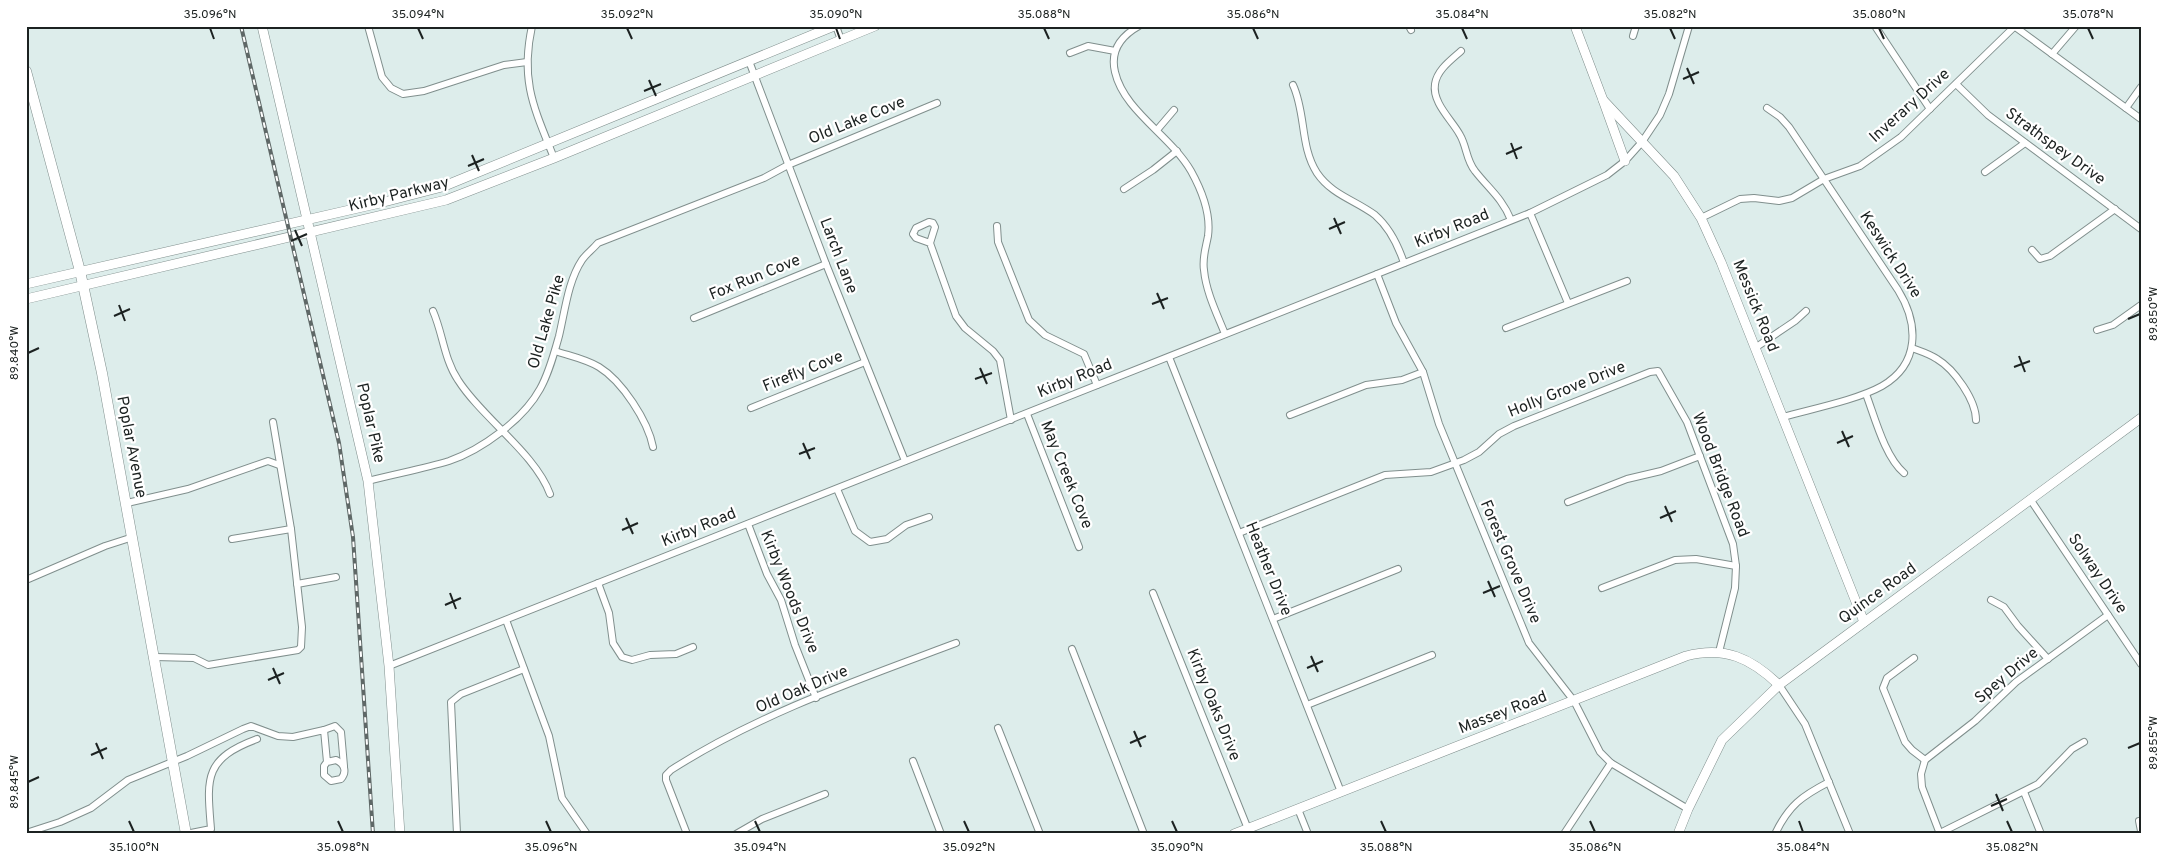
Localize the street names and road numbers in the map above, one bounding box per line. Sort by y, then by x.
street label: Inverary Drive [1866,65,1954,147]
street label: Old Lake Cove [806,93,908,149]
street label: Strathspey Drive [2001,104,2109,190]
street label: Kirby Parkway [347,173,451,217]
street label: Kirby Road [1412,205,1492,253]
street label: Keswick Drive [1854,208,1926,302]
street label: Larch Lane [814,215,862,297]
street label: Fox Run Cove [706,251,804,305]
street label: Messick Road [1727,257,1783,355]
street label: Old Lake Pike [524,273,570,371]
street label: Firefly Cove [760,347,846,397]
street label: Kirby Road [1035,355,1115,403]
street label: Holly Grove Drive [1505,357,1629,423]
street label: Poplar Pike [351,381,389,465]
street label: Poplar Avenue [111,394,151,500]
street label: Wood Bridge Road [1687,410,1753,540]
street label: May Creek Cove [1035,418,1097,532]
street label: Forest Grove Drive [1475,497,1545,627]
street label: Kirby Road [659,504,739,552]
street label: Heather Drive [1240,519,1296,619]
street label: Kirby Woods Drive [755,527,823,657]
street label: Solway Drive [2063,530,2131,618]
street label: Quince Road [1835,559,1921,629]
street label: Spey Drive [1971,643,2043,709]
street label: Kirby Oaks Drive [1181,646,1245,764]
street label: Old Oak Drive [753,662,851,718]
street label: Massey Road [1456,687,1550,739]

